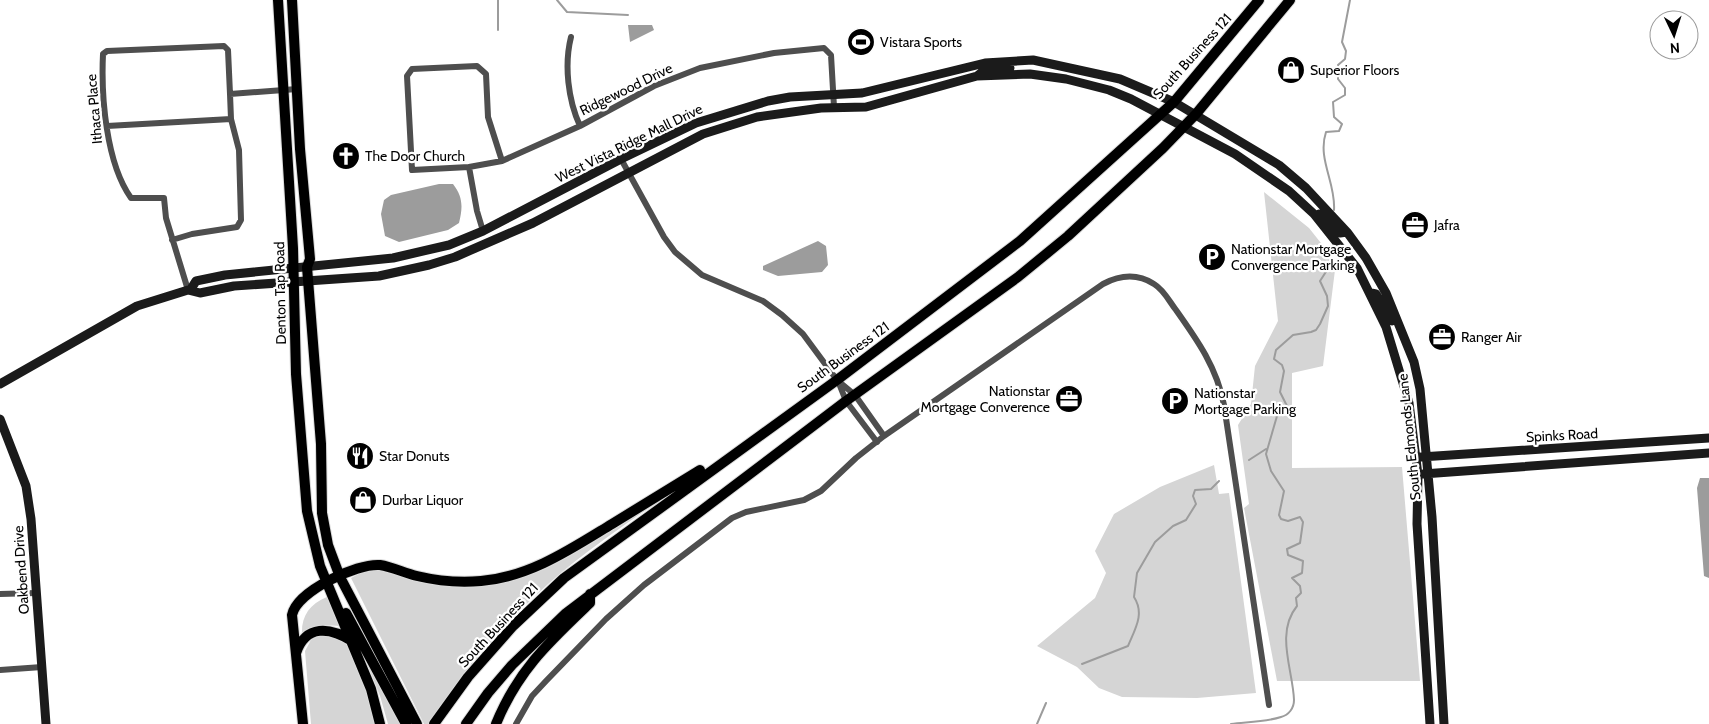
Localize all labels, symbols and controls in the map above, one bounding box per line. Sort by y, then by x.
street label: South Business 121 [1149,9,1235,103]
north arrow [1649,10,1699,60]
sports icon: Vistara Sports [846,27,876,57]
place label: Vistara Sports [880,33,962,51]
text: N [1669,39,1680,57]
shop icon: Superior Floors [1276,55,1306,85]
street label: Ridgewood Drive [577,59,675,119]
place label: Superior Floors [1310,61,1399,79]
street label: Ithaca Place [82,73,106,145]
street label: West Vista Ridge Mall Drive [552,99,706,187]
church icon: The Door Church [331,141,361,171]
place label: The Door Church [365,147,465,165]
office icon: Jafra [1400,210,1430,240]
place label: Jafra [1433,216,1460,234]
place label: Nationstar Mortgage Convergence Parking [1231,240,1356,274]
street label: Denton Tap Road [270,241,290,345]
parking icon: Nationstar Mortgage Convergence Parking [1197,242,1227,272]
street label: South Business 121 [794,318,892,396]
office icon: Ranger Air [1427,322,1457,352]
place label: Ranger Air [1461,328,1522,346]
street label: South Edmonds Lane [1393,373,1425,501]
place label: Nationstar Mortgage Converence [921,382,1051,416]
office icon: Nationstar Mortgage Converence [1054,384,1084,414]
place label: Nationstar Mortgage Parking [1194,384,1297,418]
parking icon: Nationstar Mortgage Parking [1160,386,1190,416]
street label: Spinks Road [1525,424,1599,446]
restaurant icon: Star Donuts [345,441,375,471]
place label: Star Donuts [379,447,450,465]
shop icon: Durbar Liquor [348,485,378,515]
place label: Durbar Liquor [382,491,464,509]
street label: Oakbend Drive [9,525,33,615]
street label: South Business 121 [454,579,542,671]

